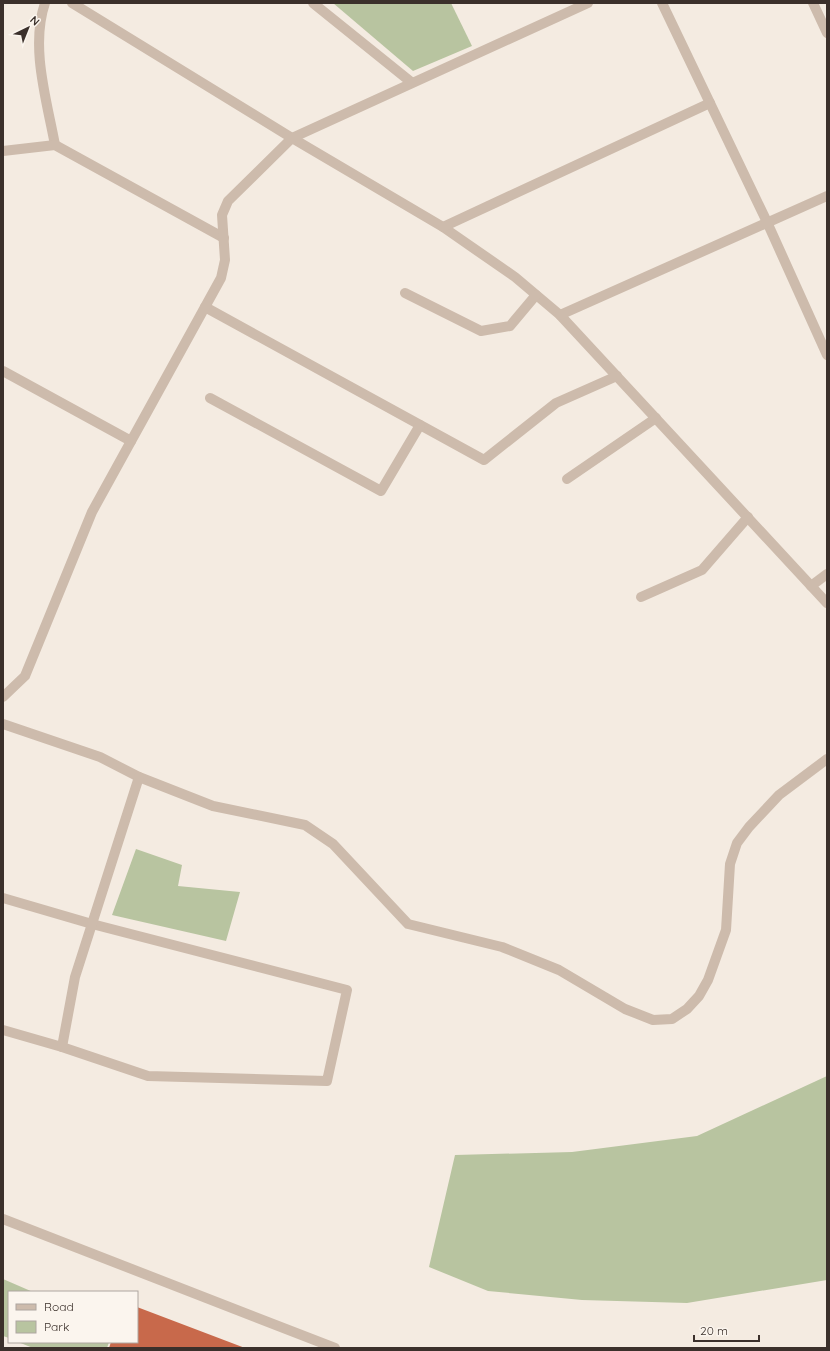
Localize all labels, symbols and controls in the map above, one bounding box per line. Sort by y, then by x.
north arrow [8,8,48,48]
text: N [27,13,43,29]
legend [8,1291,138,1343]
text: Road [44,1299,74,1314]
scale bar [694,1317,759,1343]
text: Park [44,1319,69,1334]
text: 20 m [700,1323,728,1338]

